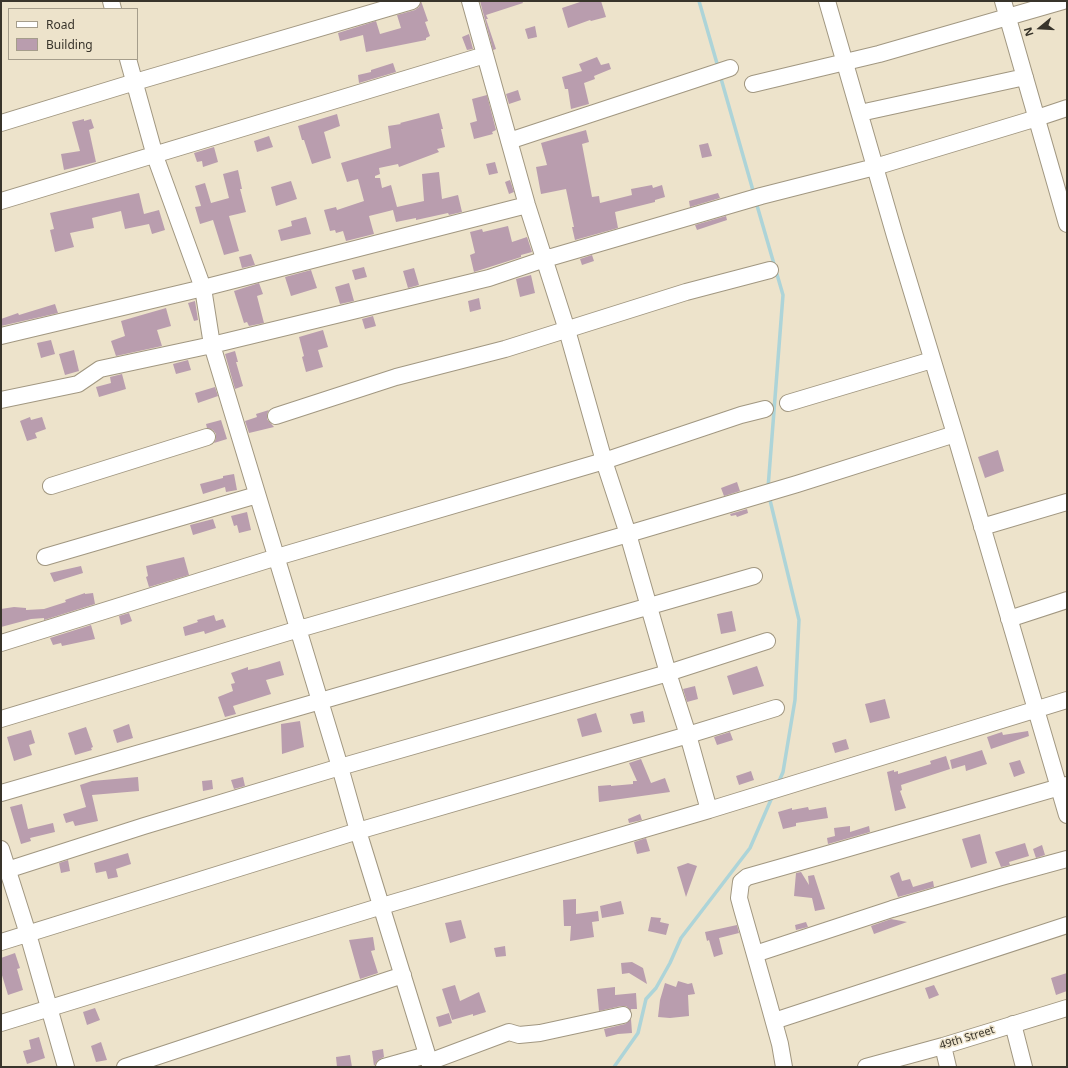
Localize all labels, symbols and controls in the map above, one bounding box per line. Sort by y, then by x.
legend [8,8,138,60]
north arrow [1020,8,1060,48]
text: Road [46,16,75,33]
text: N [1020,25,1037,38]
text: Building [46,36,93,53]
street label: 49th Street [938,1023,996,1053]

